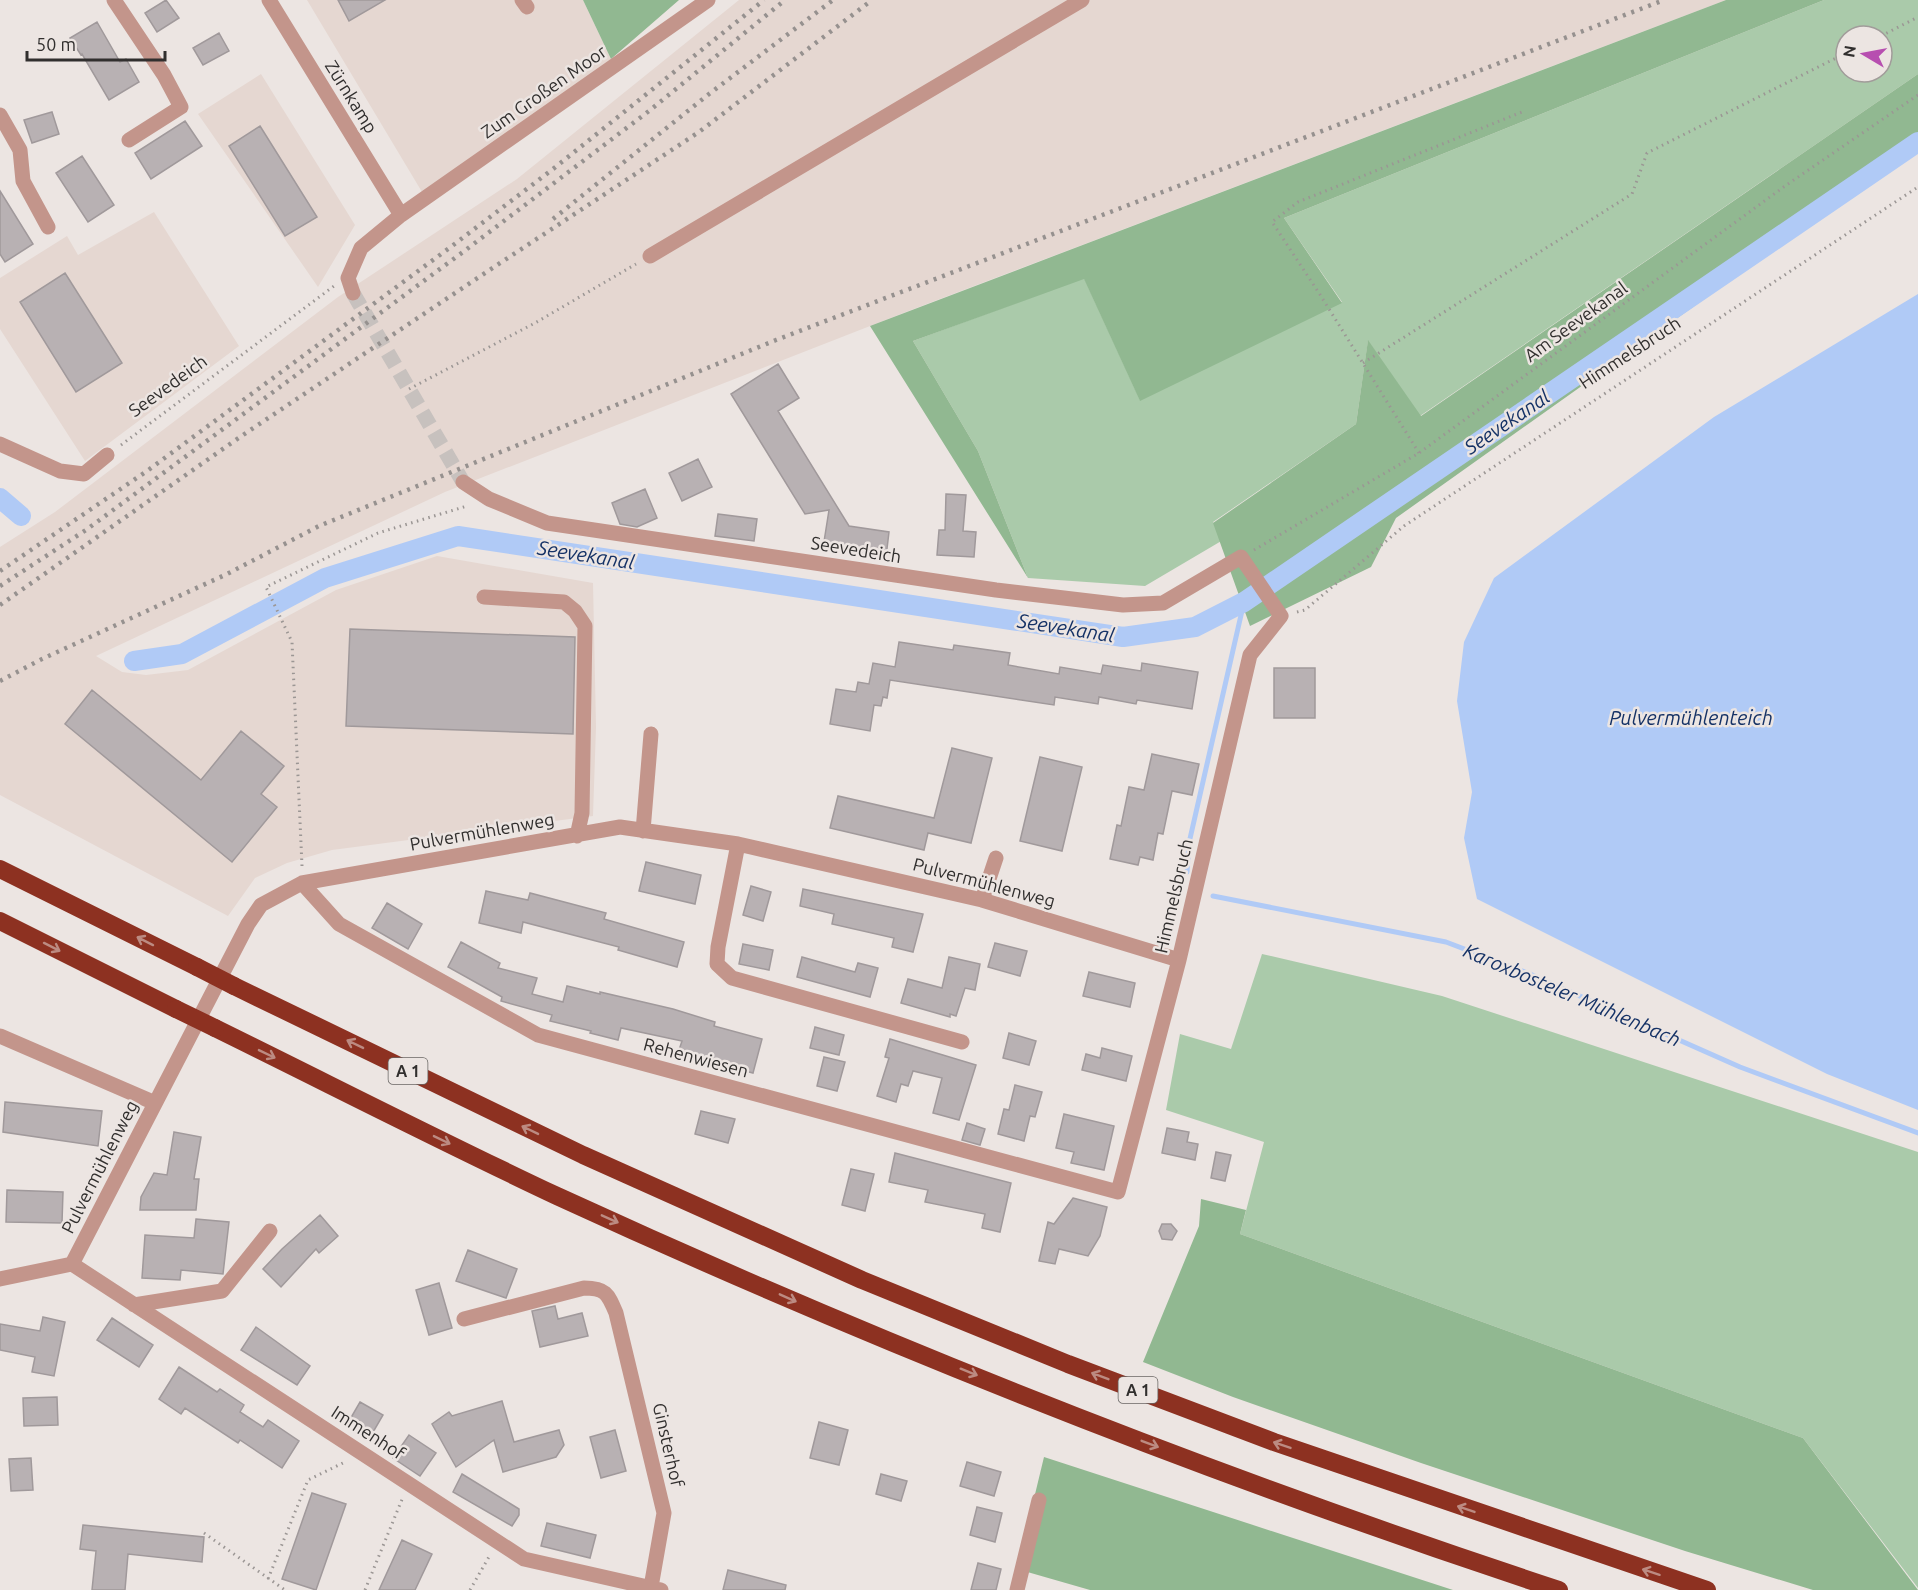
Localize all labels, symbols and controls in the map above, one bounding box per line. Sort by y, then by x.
scale bar [27,24,165,62]
north arrow [1834,24,1894,84]
text: 50 m [36,34,76,54]
street label: Zum Großen Moor [477,40,610,142]
text: N [1839,44,1859,59]
street label: Zürnkamp [322,56,382,136]
street label: Am Seevekanal [1520,277,1631,365]
street label: Himmelsbruch [1575,312,1684,392]
street label: Seevedeich [125,350,210,420]
water label: Seevekanal [1459,384,1554,459]
street label: Seevedeich [809,532,903,566]
water label: Seevekanal [535,535,637,574]
water label: Seevekanal [1015,608,1117,647]
water label: Pulvermühlenteich [1609,706,1773,729]
street label: Pulvermühlenweg [408,808,556,854]
street label: Himmelsbruch [1150,837,1196,955]
street label: Pulvermühlenweg [911,853,1058,911]
one-way arrow [136,935,154,946]
water label: Karoxbosteler Mühlenbach [1460,938,1684,1051]
one-way arrow [43,942,61,953]
street label: Rehenwiesen [642,1033,751,1081]
one-way arrow [346,1038,364,1050]
one-way arrow [258,1049,276,1060]
road number: A 1 [388,1058,428,1084]
street label: Pulvermühlenweg [57,1097,141,1236]
one-way arrow [522,1123,540,1135]
one-way arrow [433,1134,451,1146]
one-way arrow [600,1214,619,1225]
one-way arrow [779,1293,797,1304]
one-way arrow [959,1367,977,1378]
one-way arrow [1091,1370,1110,1381]
road number: A 1 [1118,1377,1158,1403]
street label: Immenhof [328,1401,409,1463]
street label: Ginsterhof [650,1401,688,1489]
one-way arrow [1273,1438,1292,1449]
one-way arrow [1140,1439,1159,1450]
one-way arrow [1457,1502,1476,1513]
one-way arrow [1642,1565,1661,1576]

